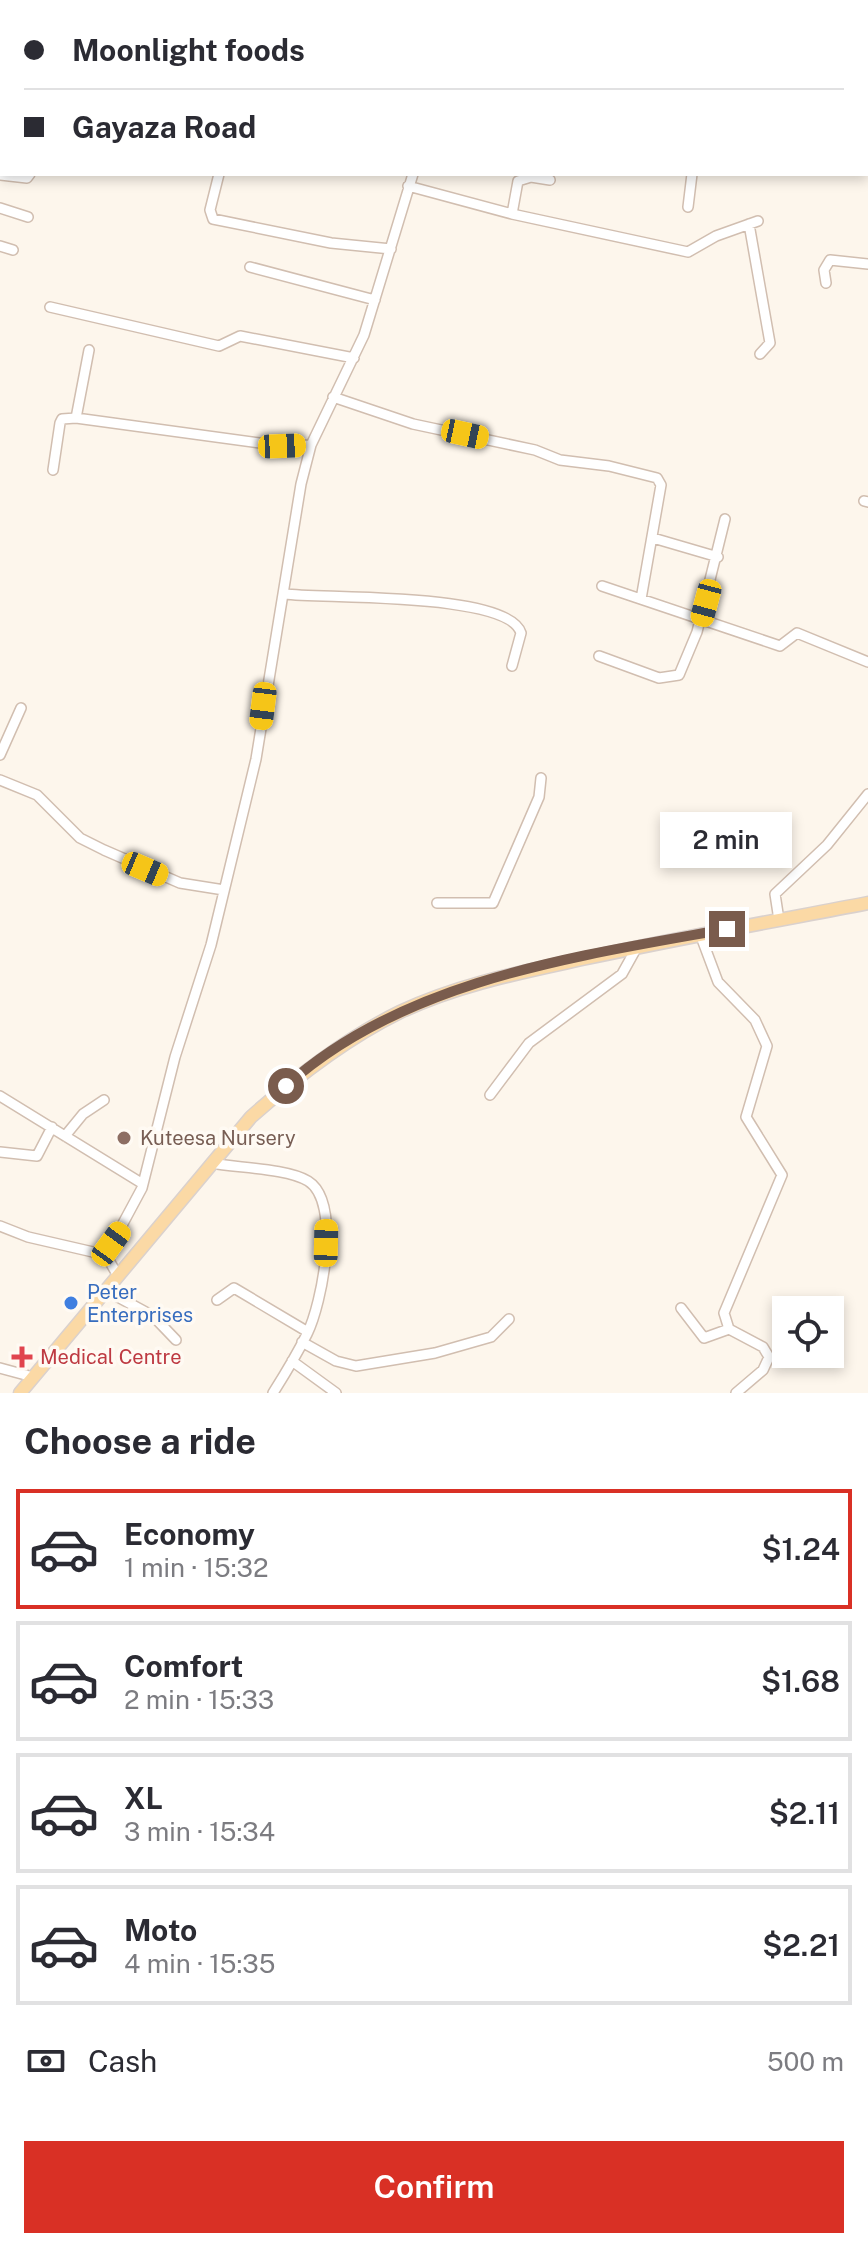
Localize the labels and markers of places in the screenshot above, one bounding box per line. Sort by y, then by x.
place label: Kuteesa Nursery [140,1126,296,1150]
marker: Kuteesa Nursery [115,1129,133,1147]
place label: Peter Enterprises [87,1280,193,1327]
marker: Peter Enterprises [62,1294,80,1312]
place label: Medical Centre [40,1345,182,1369]
marker: Medical Centre [11,1346,33,1368]

